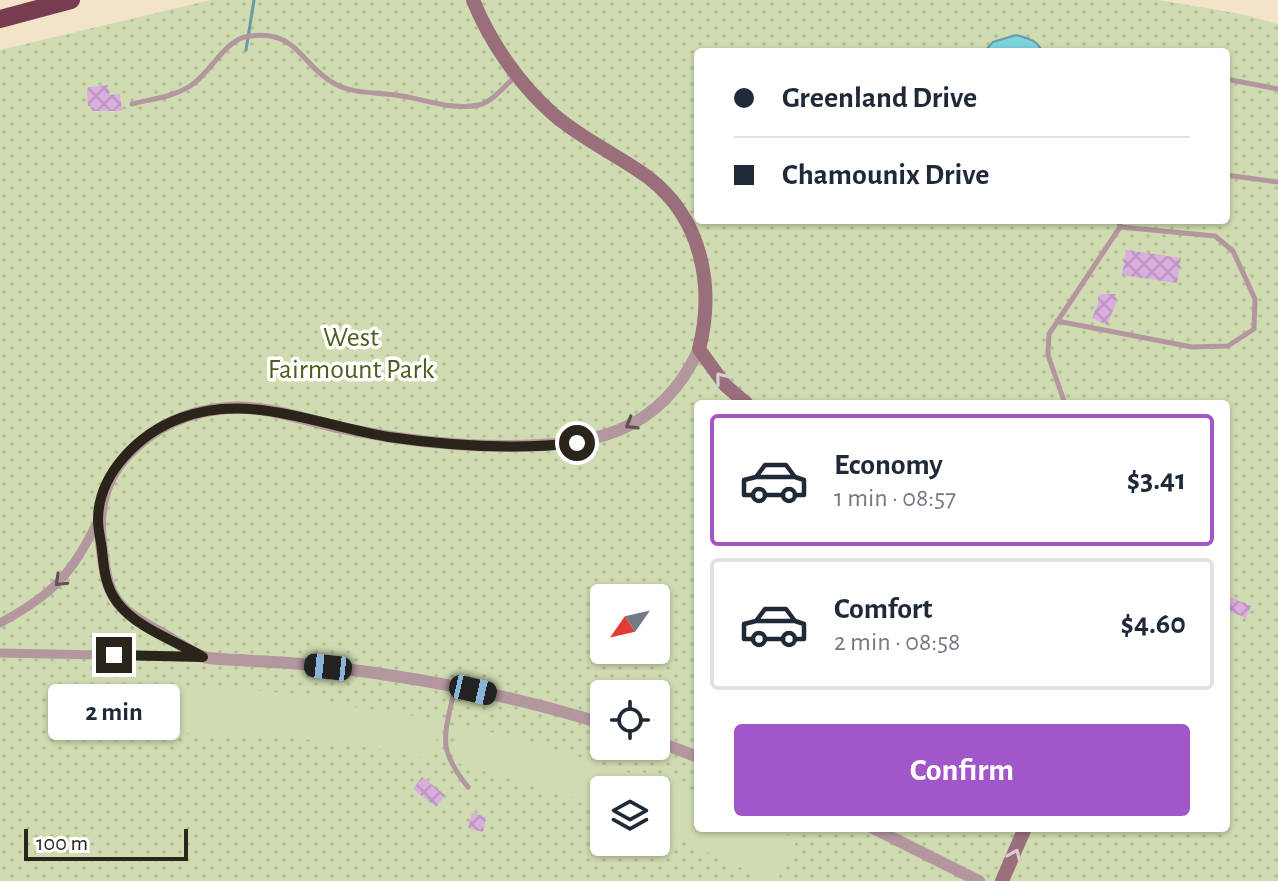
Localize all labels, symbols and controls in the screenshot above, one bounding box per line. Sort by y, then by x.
text: Greenland Drive [782,83,977,113]
text: Chamounix Drive [782,160,989,190]
park label: West Fairmount Park [268,324,435,384]
one-way arrow [716,373,731,388]
one-way arrow [625,414,640,430]
route start [559,425,595,461]
icon: car [738,444,810,516]
text: Economy [834,450,943,480]
text: $3.41 [1127,465,1186,495]
text: 1 min · 08:57 [834,485,956,511]
one-way arrow [55,572,69,587]
north arrow [590,584,670,664]
map controls [590,584,670,856]
icon: car [738,588,810,660]
text: Comfort [834,594,933,624]
text: $4.60 [1120,609,1186,639]
text: 2 min · 08:58 [834,629,960,655]
route end [96,637,132,673]
car [303,653,353,681]
car [447,673,499,707]
button: locate [590,680,670,760]
callout: 2 min [48,683,180,739]
text: 2 min [85,699,143,725]
button: Confirm [734,724,1190,816]
button: layers [590,776,670,856]
scale bar [24,825,188,861]
text: 100 m [36,832,88,854]
one-way arrow [1005,849,1021,863]

